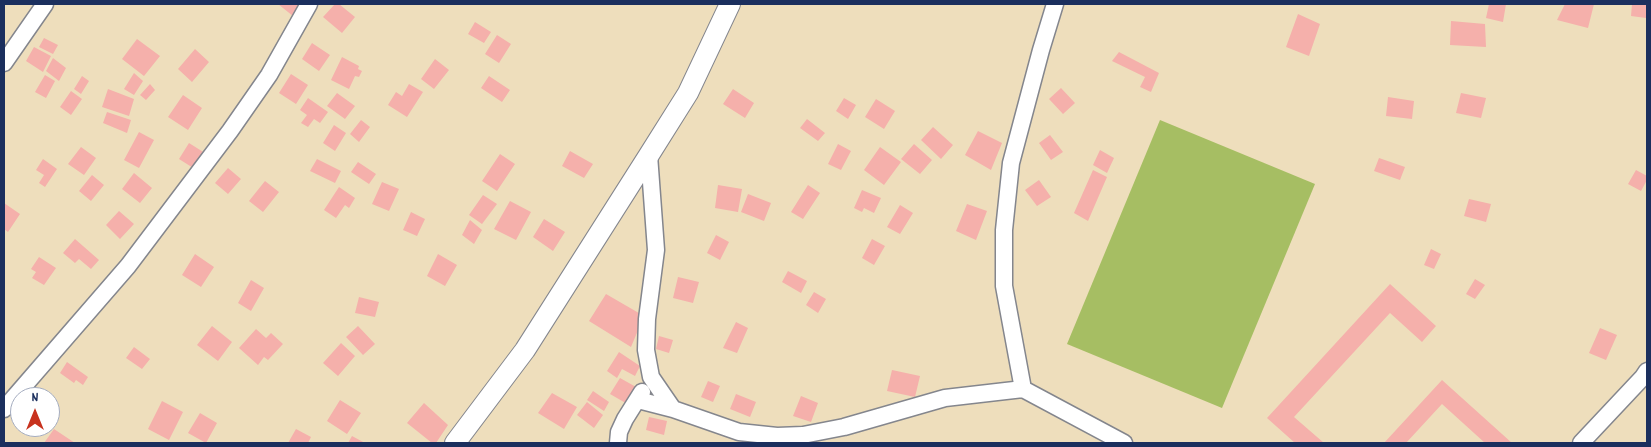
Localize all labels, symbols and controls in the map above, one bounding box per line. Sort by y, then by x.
north arrow [10,387,60,437]
text: N [32,388,38,408]

